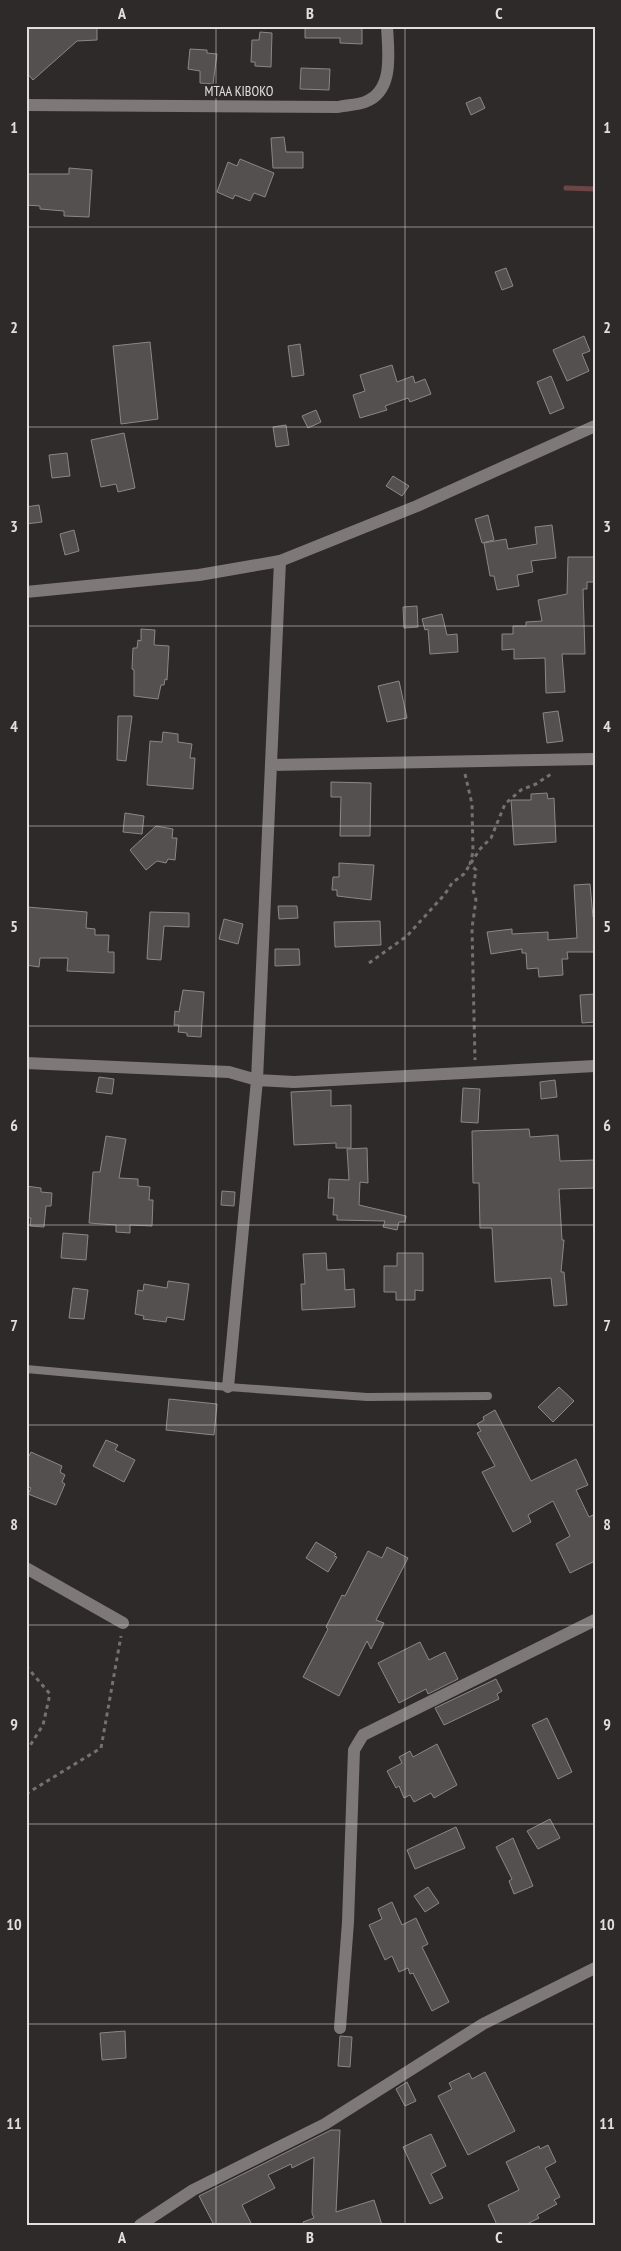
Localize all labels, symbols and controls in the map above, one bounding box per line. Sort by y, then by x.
text: A [117,3,127,23]
text: B [306,3,314,23]
text: C [495,3,503,23]
street label: MTAA KIBOKO [205,82,274,100]
text: 1 [10,117,18,137]
text: 1 [603,117,611,137]
text: 2 [10,317,18,337]
text: 2 [603,317,611,337]
text: 3 [10,516,18,536]
text: 3 [603,516,611,536]
text: 4 [10,716,18,736]
text: 4 [603,716,611,736]
text: 5 [10,916,18,936]
text: 5 [603,916,611,936]
text: 6 [10,1115,18,1135]
text: 6 [603,1115,611,1135]
text: 7 [10,1315,18,1335]
text: 7 [603,1315,611,1335]
text: 8 [10,1514,18,1534]
text: 8 [603,1514,611,1534]
text: 9 [10,1714,18,1734]
text: 9 [603,1714,611,1734]
text: 10 [6,1914,22,1934]
text: 10 [599,1914,615,1934]
text: 11 [6,2113,22,2133]
text: 11 [599,2113,615,2133]
text: A [117,2227,127,2247]
text: B [306,2227,314,2247]
text: C [495,2227,503,2247]

